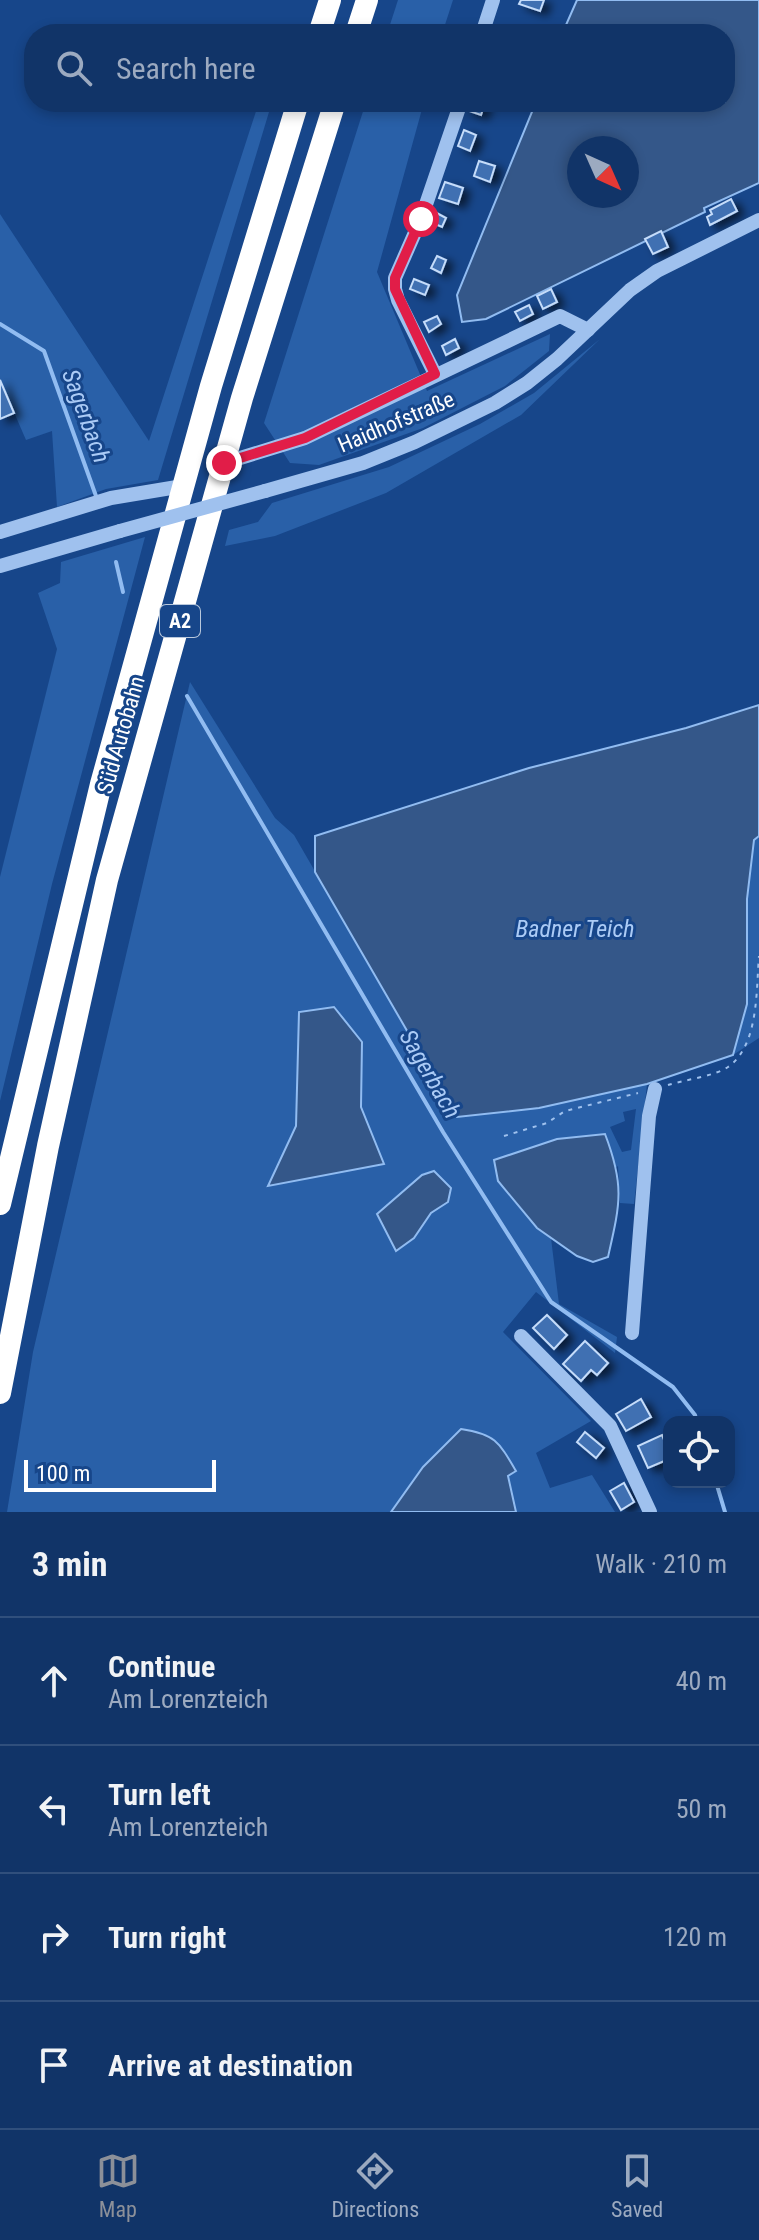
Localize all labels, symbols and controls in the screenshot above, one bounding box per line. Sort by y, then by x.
search box [24,24,735,112]
icon: search [52,46,96,90]
text: Search here [116,51,256,86]
north arrow [567,136,639,208]
route start [403,201,439,237]
water label: Sagerbach [56,365,116,467]
street label: Haidhofstraße [334,386,458,458]
route end [206,445,242,481]
road number: A2 [160,605,200,637]
street label: Süd Autobahn [92,673,150,797]
water label: Badner Teich [516,915,634,943]
water label: Sagerbach [394,1025,466,1123]
map controls [663,1416,735,1488]
button: locate [663,1416,735,1488]
scale bar [24,1456,216,1492]
text: 100 m [36,1461,90,1486]
text: 3 min [32,1544,108,1584]
text: Walk · 210 m [595,1549,727,1579]
text: Continue [108,1649,215,1684]
icon: ahead [32,1659,76,1703]
text: 40 m [676,1666,727,1696]
text: Am Lorenzteich [108,1684,268,1714]
text: Turn left [108,1777,211,1812]
icon: left [32,1787,76,1831]
text: 50 m [676,1794,727,1824]
text: Am Lorenzteich [108,1812,268,1842]
icon: right [32,1915,76,1959]
text: Turn right [108,1920,226,1955]
text: 120 m [663,1922,727,1952]
icon: arrive [32,2043,76,2087]
text: Arrive at destination [108,2048,353,2083]
tab: Map [96,2149,140,2222]
tab: Directions [331,2149,419,2222]
tab: Saved [611,2149,663,2222]

